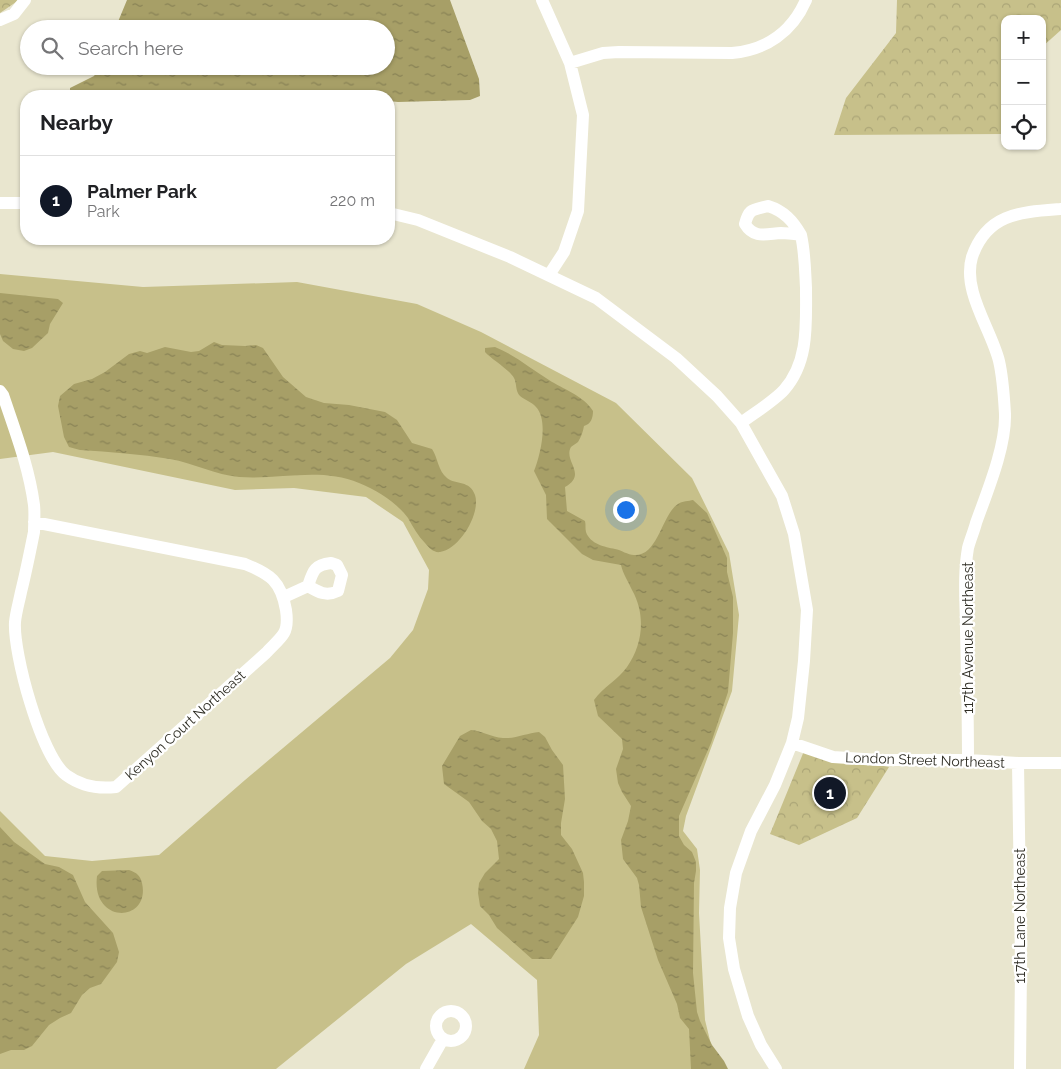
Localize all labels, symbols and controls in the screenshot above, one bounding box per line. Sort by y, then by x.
map controls [1001,15,1046,150]
button: + [1001,15,1046,60]
search box [20,20,395,75]
icon: search [38,34,66,62]
text: Search here [78,37,184,59]
button: − [1001,60,1046,105]
button: locate [1001,105,1046,150]
text: Nearby [40,110,113,135]
text: Palmer Park [87,180,197,202]
text: 1 [52,191,60,210]
text: 220 m [330,191,375,210]
text: Park [87,202,120,221]
your location [613,497,639,523]
street label: 117th Avenue Northeast [960,562,976,714]
street label: Kenyon Court Northeast [122,667,248,783]
street label: London Street Northeast [845,749,1005,771]
pin: 1 [814,774,846,812]
street label: 117th Lane Northeast [1012,848,1028,984]

